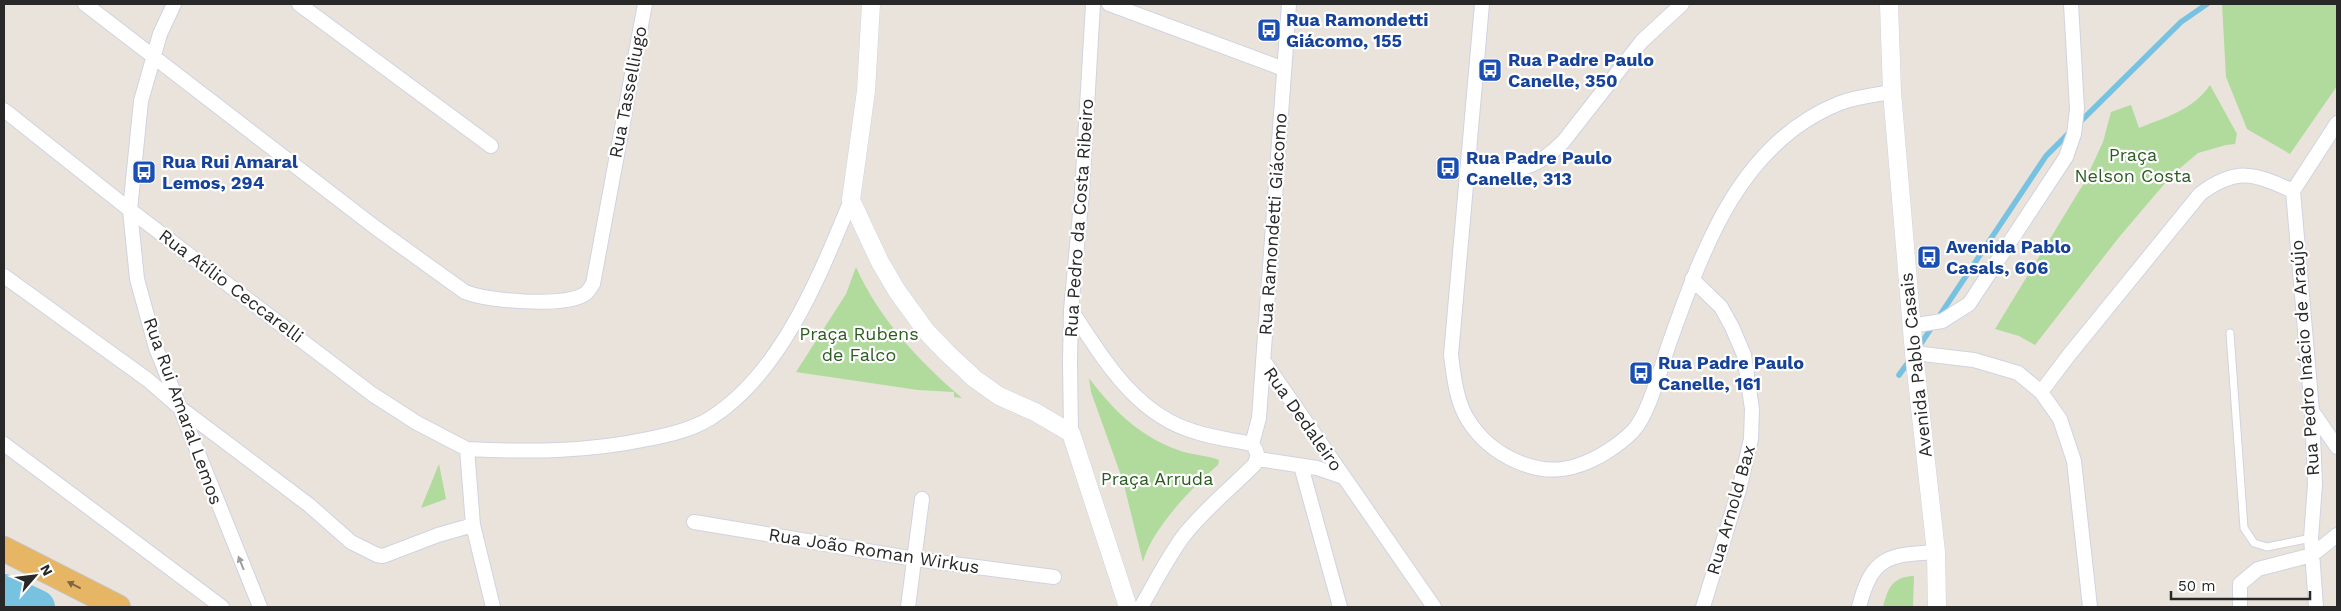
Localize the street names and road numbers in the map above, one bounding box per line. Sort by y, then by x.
street label: Rua Tasselliugo [604,24,651,160]
street label: Rua Pedro da Costa Ribeiro [1060,98,1097,338]
street label: Rua Ramondetti Giácomo [1254,112,1291,336]
street label: Rua Atílio Ceccarelli [155,224,308,347]
street label: Rua Pedro Inácio de Araújo [2286,239,2323,477]
street label: Avenida Pablo Casais [1895,272,1936,458]
street label: Rua Rui Amaral Lemos [140,314,227,507]
street label: Rua Dedaleiro [1260,363,1347,475]
street label: Rua Arnold Bax [1702,443,1759,577]
street label: Rua João Roman Wirkus [767,523,981,578]

